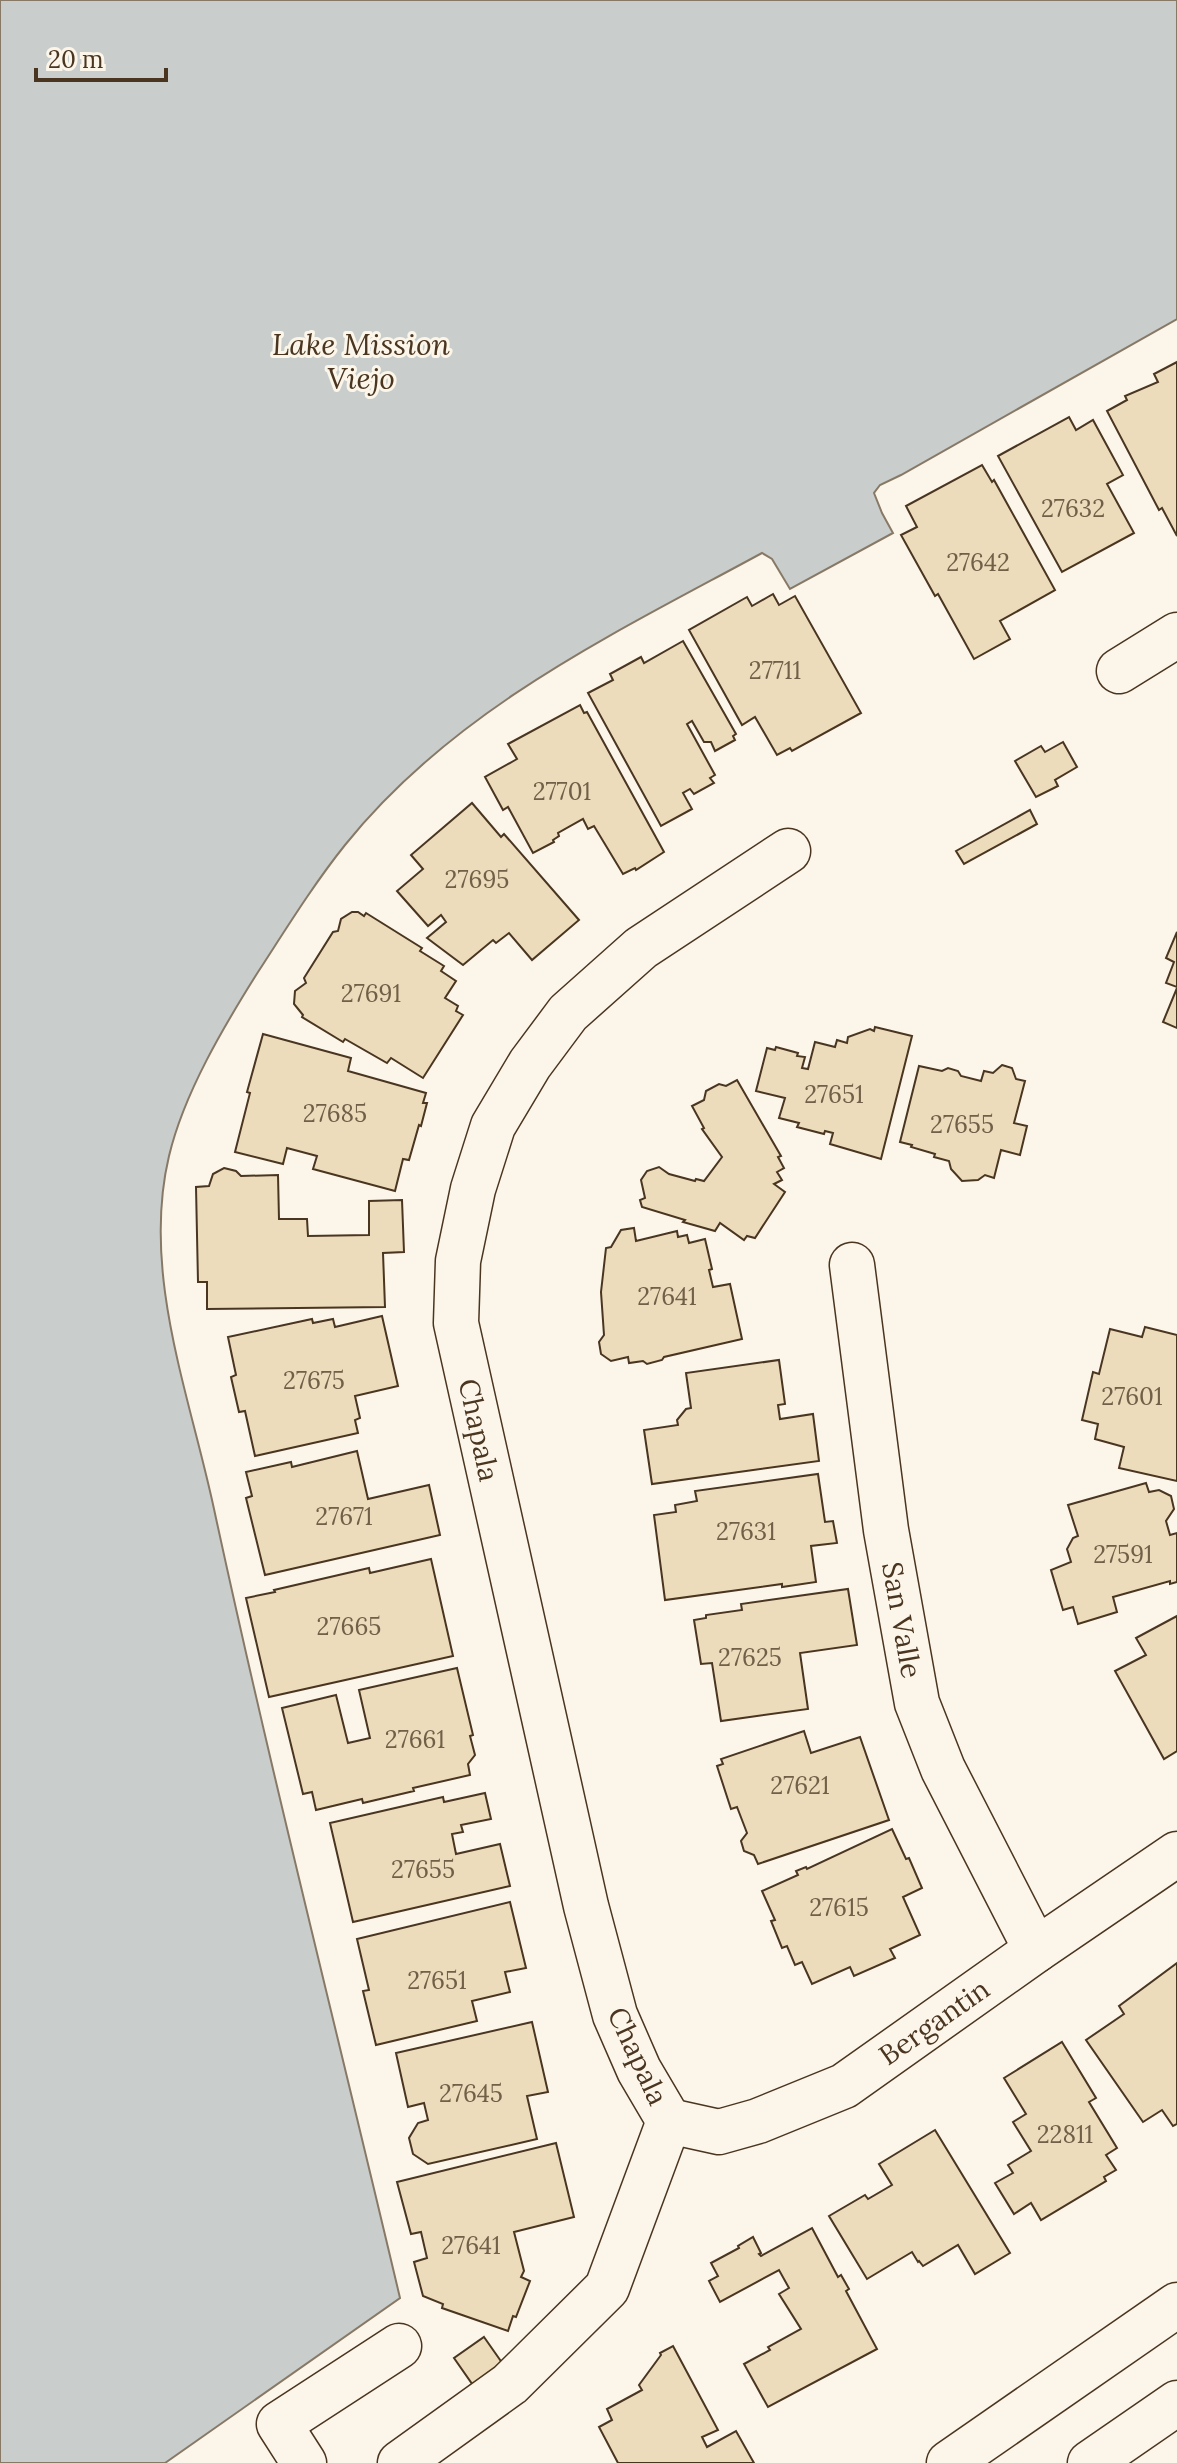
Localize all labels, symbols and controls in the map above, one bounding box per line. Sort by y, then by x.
scale bar [36,32,166,82]
text: 20 m [48,44,104,75]
water label: Lake Mission Viejo [272,325,451,397]
house number: 27632 [1041,493,1105,524]
house number: 27642 [946,547,1010,578]
house number: 27711 [749,655,801,686]
house number: 27701 [533,776,591,807]
house number: 27695 [445,864,509,895]
house number: 27691 [341,978,401,1009]
house number: 27651 [804,1079,864,1110]
house number: 27685 [303,1098,367,1129]
house number: 27655 [930,1109,994,1140]
house number: 27641 [637,1281,697,1312]
house number: 27675 [283,1365,345,1396]
street label: Chapala [451,1375,507,1485]
house number: 27601 [1101,1381,1163,1412]
house number: 27671 [315,1501,373,1532]
house number: 27631 [716,1516,776,1547]
house number: 27591 [1093,1539,1153,1570]
street label: San Valle [874,1559,930,1681]
house number: 27665 [317,1611,381,1642]
house number: 27625 [718,1642,782,1673]
house number: 27661 [385,1724,445,1755]
house number: 27621 [770,1770,830,1801]
house number: 27655 [391,1854,455,1885]
house number: 27615 [809,1892,869,1923]
house number: 27651 [407,1965,467,1996]
street label: Bergantin [872,1971,996,2073]
street label: Chapala [600,2001,676,2111]
house number: 27645 [439,2078,503,2109]
house number: 22811 [1037,2119,1093,2150]
house number: 27641 [441,2230,501,2261]

